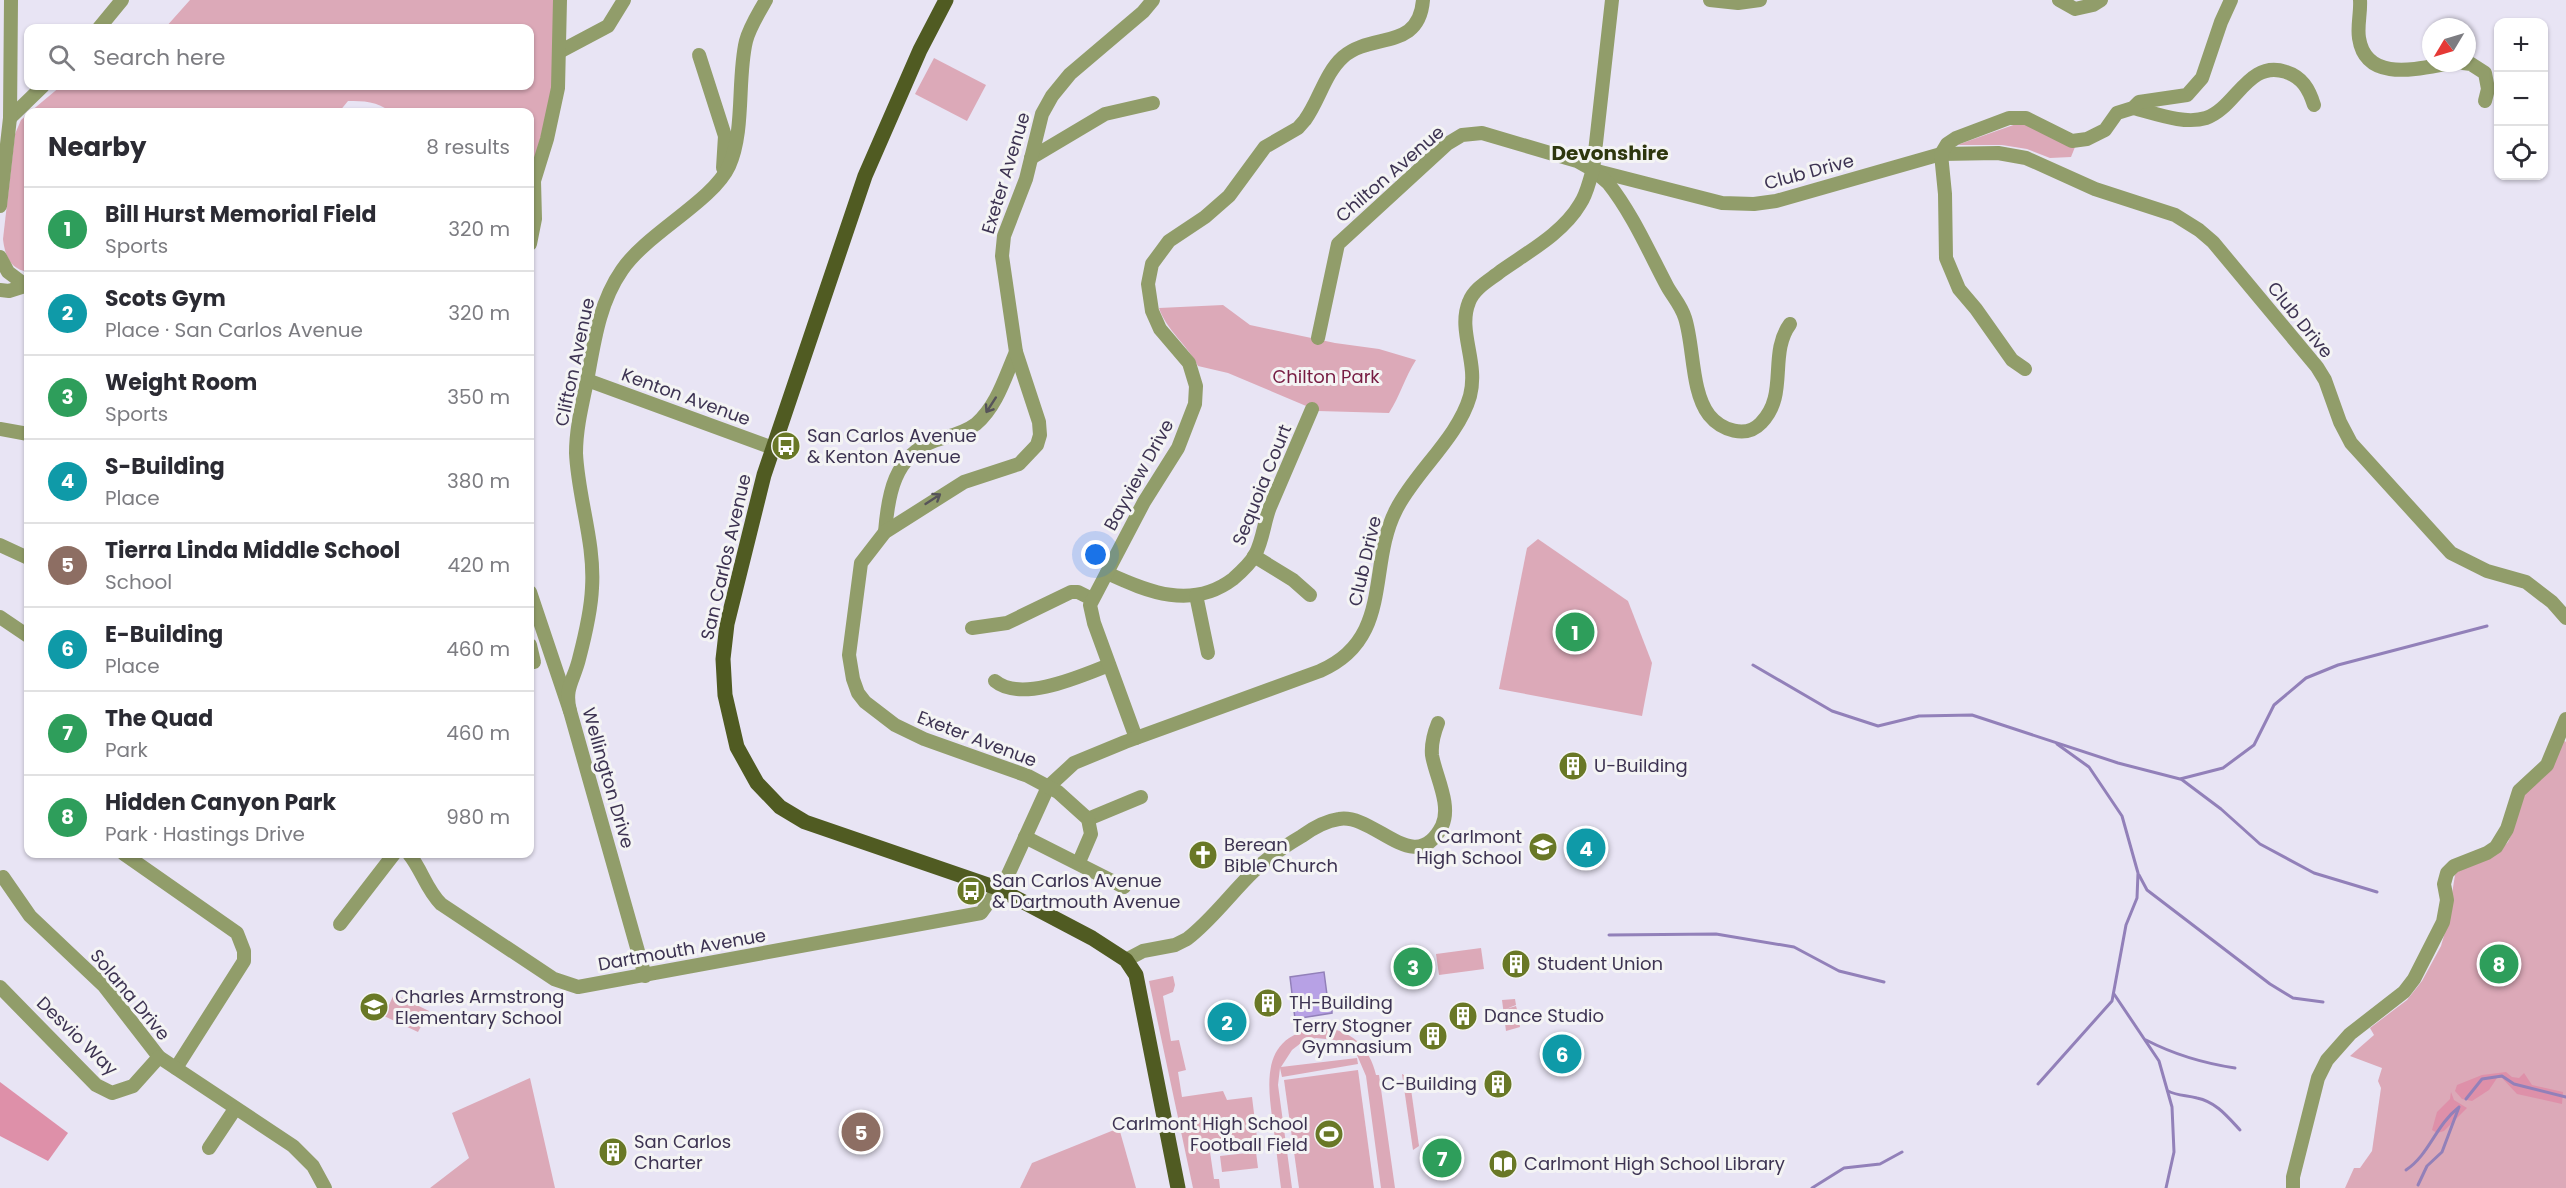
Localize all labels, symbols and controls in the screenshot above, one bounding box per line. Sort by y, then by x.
north arrow [2422,18,2476,72]
map controls [2494,18,2548,180]
button: + [2494,18,2548,72]
search box [24,24,534,90]
icon: search [45,41,78,74]
text: Search here [93,42,226,73]
button: − [2494,72,2548,126]
street label: Exeter Avenue [975,109,1036,237]
street label: Chilton Avenue [1330,119,1449,228]
button: locate [2494,126,2548,180]
text: Nearby [48,129,146,165]
text: 8 results [426,133,510,161]
district label: Devonshire [1551,139,1669,167]
street label: Club Drive [1761,148,1857,195]
text: Bill Hurst Memorial Field [105,199,376,230]
text: 1 [64,215,71,243]
text: 320 m [448,215,510,243]
text: Sports [105,232,168,260]
street label: Club Drive [2262,276,2339,363]
text: Scots Gym [105,283,226,314]
street label: Clifton Avenue [549,295,600,428]
text: 2 [62,299,73,327]
text: 320 m [448,299,510,327]
text: Place · San Carlos Avenue [105,316,363,344]
street label: Kenton Avenue [618,362,754,431]
park label: Chilton Park [1272,364,1380,389]
text: Weight Room [105,367,257,398]
text: 3 [61,383,74,411]
text: 350 m [447,383,510,411]
one-way arrow [985,397,997,413]
text: Sports [105,400,168,428]
street label: Bayview Drive [1098,415,1179,535]
street label: Sequoia Court [1226,421,1297,549]
place label: San Carlos Avenue & Kenton Avenue [807,423,977,469]
bus stop icon: San Carlos Avenue & Kenton Avenue [770,430,802,462]
text: S-Building [105,451,225,482]
text: 4 [61,467,74,495]
text: 380 m [447,467,510,495]
street label: San Carlos Avenue [694,471,757,642]
text: Place [105,484,160,512]
one-way arrow [925,493,942,506]
street label: Club Drive [1342,513,1387,608]
text: Tierra Linda Middle School [105,535,400,566]
your location [1081,540,1110,569]
text: 5 [61,551,74,579]
text: 420 m [447,551,510,579]
text: School [105,568,172,596]
pin: 1 [1556,610,1594,654]
text: E-Building [105,619,223,650]
text: 6 [61,635,74,663]
text: 460 m [446,635,510,663]
text: Place [105,652,160,680]
text: The Quad [105,703,213,734]
street label: Exeter Avenue [914,704,1040,773]
street label: Wellington Drive [576,705,641,851]
text: 7 [62,719,73,747]
text: 460 m [446,719,510,747]
text: Park [105,736,148,764]
building icon: U-Building [1557,750,1589,782]
place label: U-Building [1594,753,1688,778]
text: Hidden Canyon Park [105,787,336,818]
text: 8 [61,803,74,831]
text: 980 m [446,803,510,831]
text: Park · Hastings Drive [105,820,305,848]
place label: Carlmont High School [1416,824,1522,870]
pin: 4 [1566,826,1606,870]
school or university icon: Carlmont High School [1527,831,1559,863]
place label: Berean Bible Church [1224,832,1338,878]
church icon: Berean Bible Church [1187,839,1219,871]
place label: San Carlos Avenue & Dartmouth Avenue [992,868,1180,914]
bus stop icon: San Carlos Avenue & Dartmouth Avenue [955,875,987,907]
street label: Dartmouth Avenue [596,922,768,977]
pin: 8 [2480,942,2518,986]
street label: Solana Drive [85,944,176,1046]
pin: 3 [1394,944,1432,990]
building icon: Student Union [1500,948,1532,980]
place label: Student Union [1537,951,1663,976]
place label: Charles Armstrong Elementary School [395,984,564,1030]
building icon: TH-Building [1252,987,1284,1019]
place label: TH-Building [1289,990,1393,1015]
street label: Desvio Way [31,991,123,1081]
school or university icon: Charles Armstrong Elementary School [358,991,390,1023]
pin: 2 [1208,1000,1246,1044]
building icon: Dance Studio [1447,1000,1479,1032]
place label: Dance Studio [1484,1003,1604,1028]
place label: Terry Stogner Gymnasium [1293,1013,1412,1059]
building icon: Terry Stogner Gymnasium [1417,1020,1449,1052]
pin: 6 [1542,1032,1582,1076]
building icon: C-Building [1482,1068,1514,1100]
place label: C-Building [1381,1071,1477,1096]
pin: 5 [842,1110,880,1154]
place label: Carlmont High School Football Field [1112,1111,1308,1157]
sports icon: Carlmont High School Football Field [1313,1118,1345,1150]
place label: San Carlos Charter [634,1129,731,1175]
building icon: San Carlos Charter [597,1136,629,1168]
pin: 7 [1422,1136,1462,1180]
library icon: Carlmont High School Library [1487,1148,1519,1180]
place label: Carlmont High School Library [1524,1151,1785,1176]

